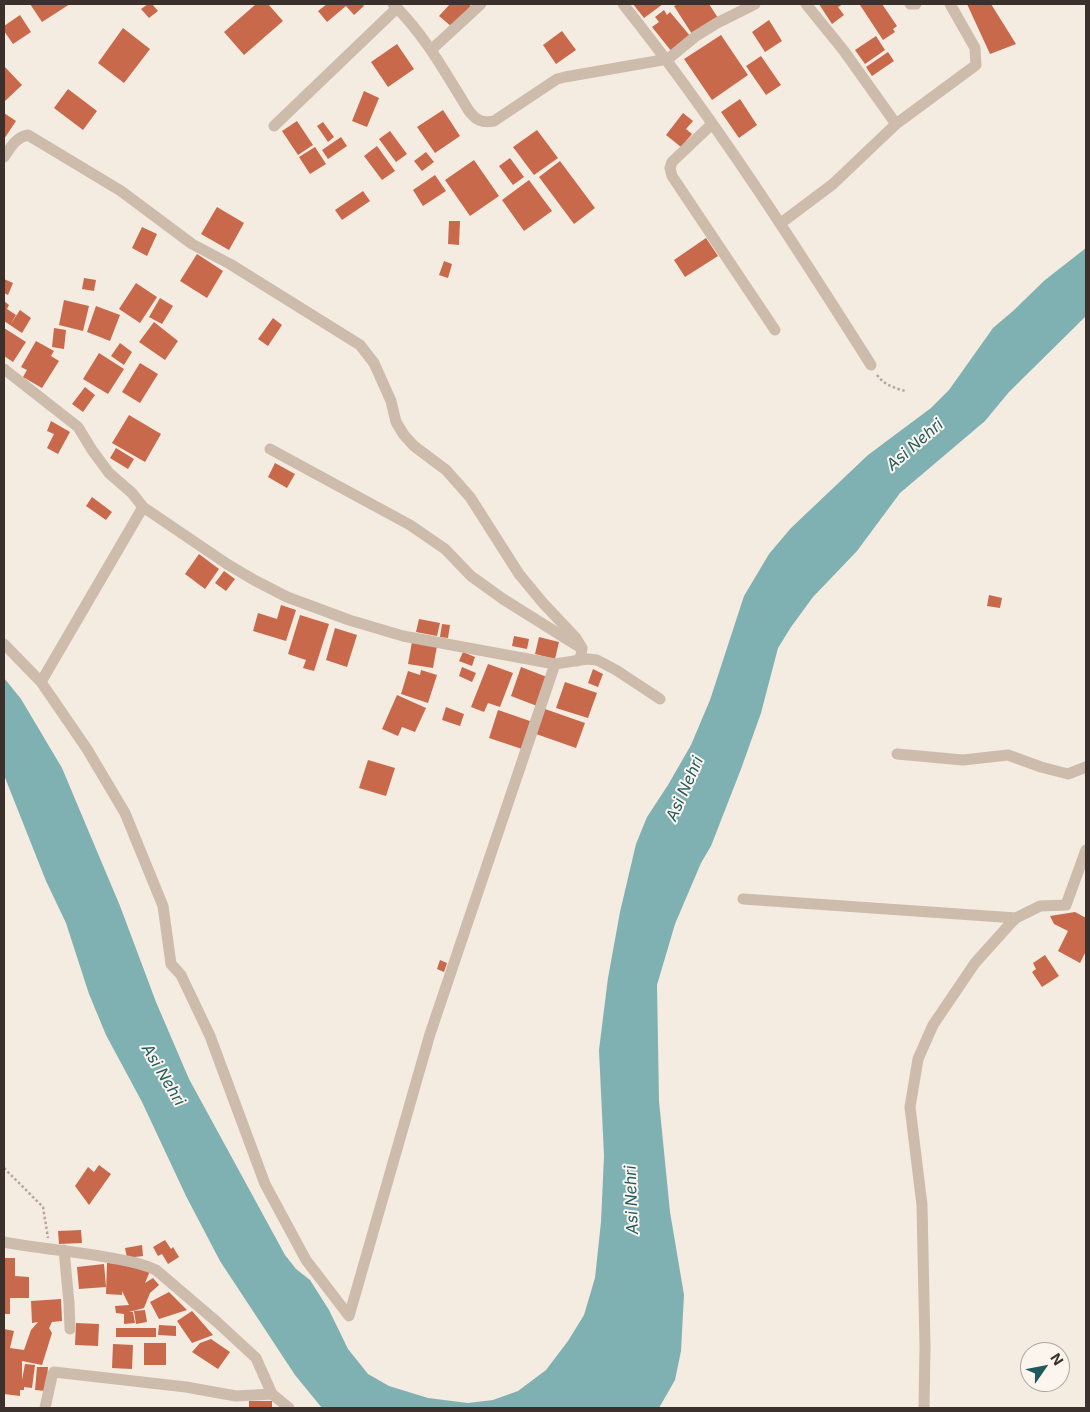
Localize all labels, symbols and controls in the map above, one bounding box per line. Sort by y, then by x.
water label: Asi Nehri [883,415,947,475]
water label: Asi Nehri [662,754,708,824]
water label: Asi Nehri [137,1041,189,1109]
water label: Asi Nehri [621,1165,643,1235]
north arrow [1020,1342,1070,1392]
text: N [1047,1350,1067,1368]

